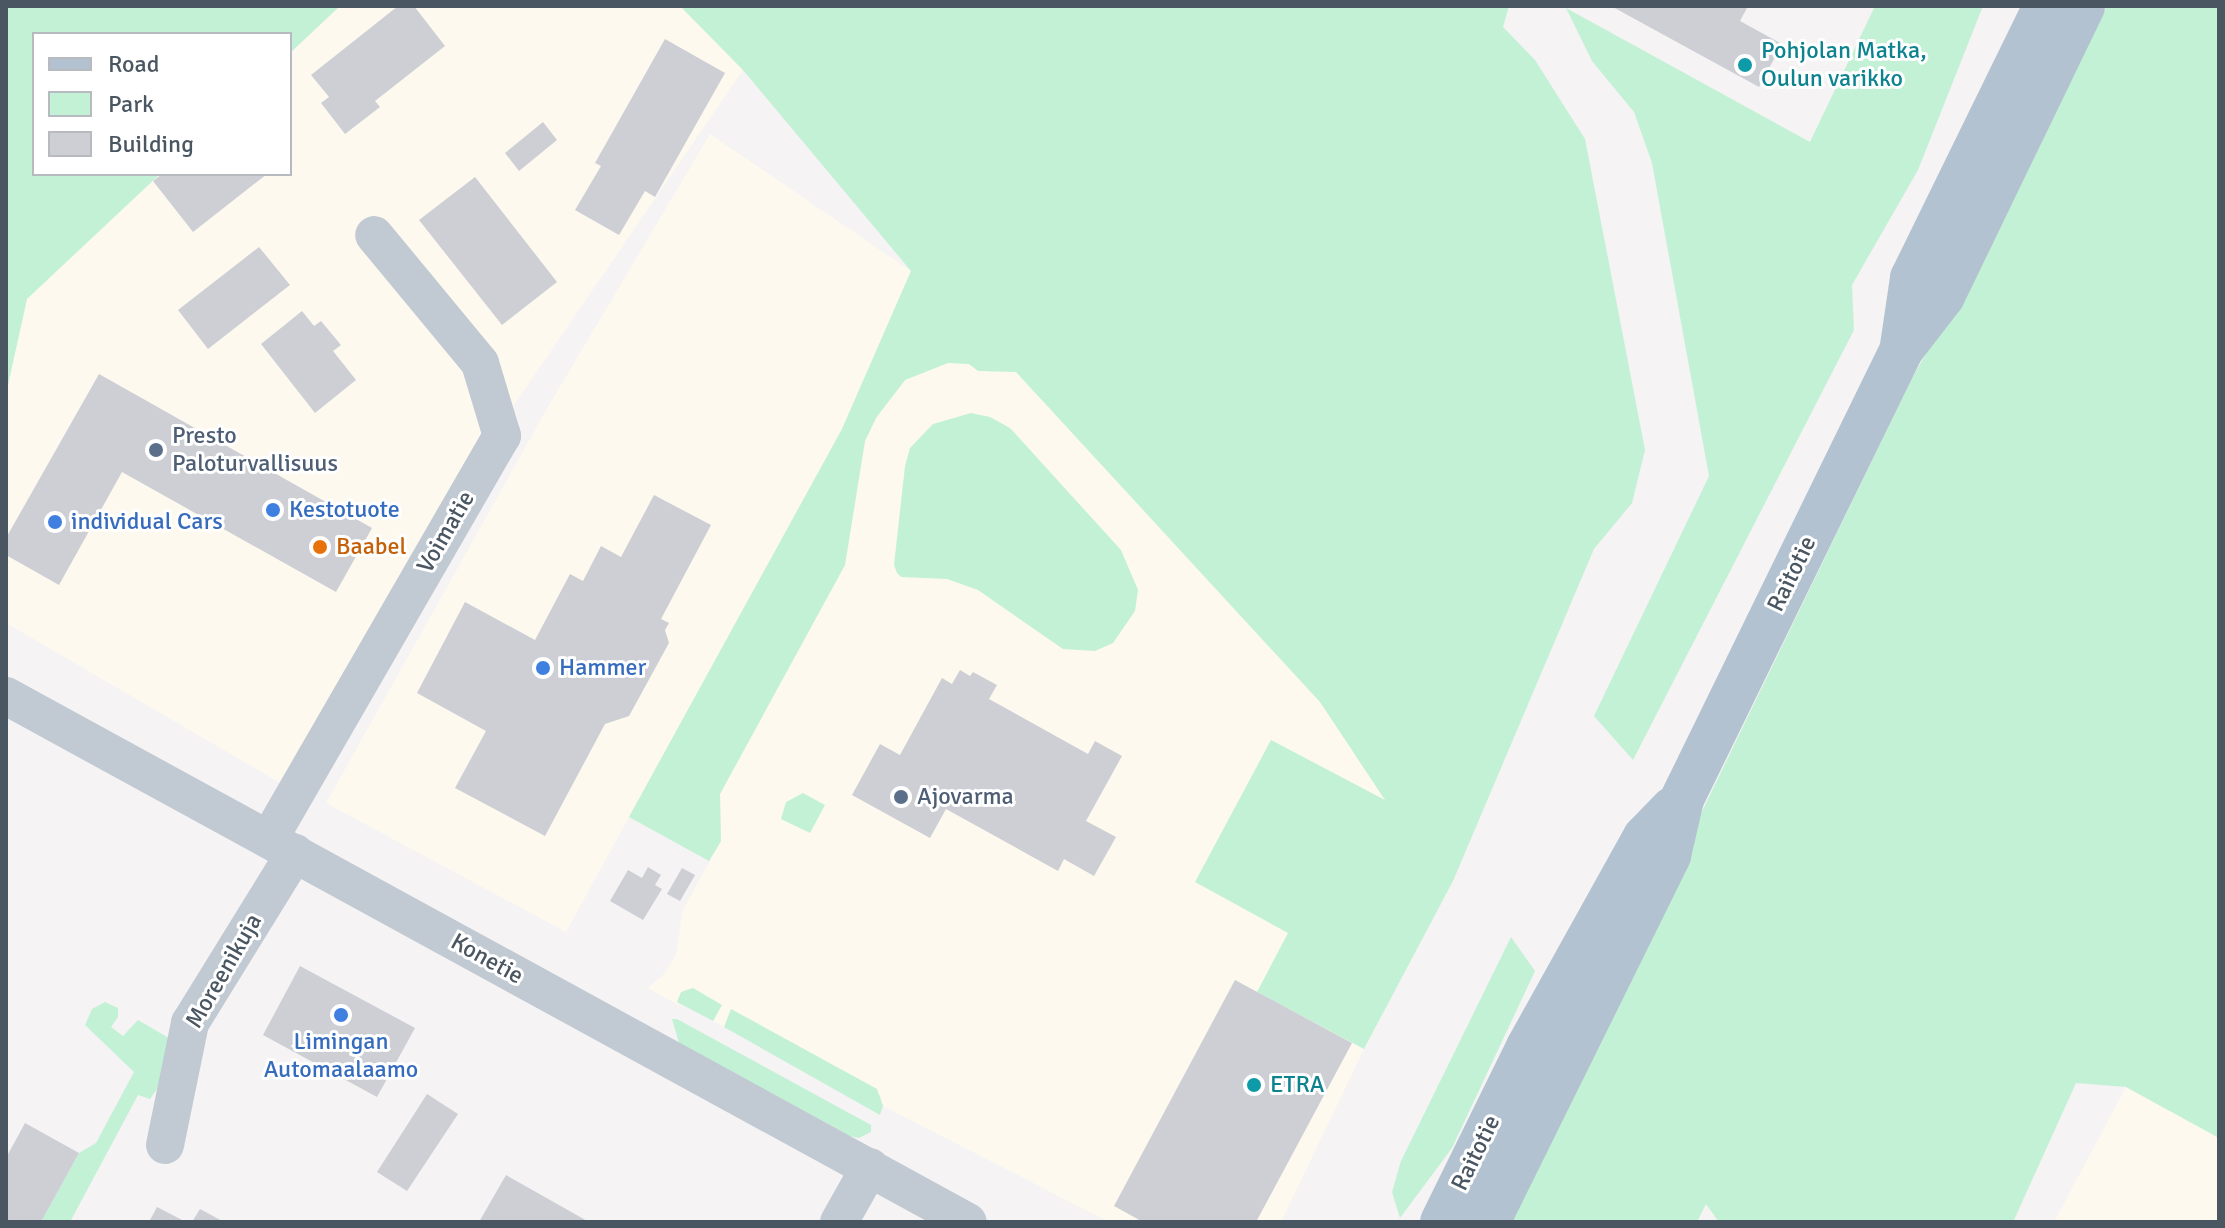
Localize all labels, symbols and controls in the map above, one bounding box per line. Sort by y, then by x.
legend [32,32,292,176]
place label: Pohjolan Matka, Oulun varikko [1761,37,1927,93]
text: Road [108,49,159,79]
marker: Pohjolan Matka, Oulun varikko [1736,56,1754,74]
text: Park [108,89,154,119]
text: Building [108,129,194,159]
place label: Presto Paloturvallisuus [172,422,338,478]
marker: Presto Paloturvallisuus [147,441,165,459]
street label: Voimatie [411,486,481,578]
place label: Kestotuote [289,496,400,524]
marker: Kestotuote [264,501,282,519]
place label: individual Cars [71,508,223,536]
marker: individual Cars [46,513,64,531]
street label: Raitotie [1761,532,1823,616]
place label: Baabel [336,533,407,561]
marker: Baabel [311,538,329,556]
place label: Hammer [559,654,646,682]
marker: Hammer [534,659,552,677]
place label: Ajovarma [917,783,1014,811]
marker: Ajovarma [892,788,910,806]
street label: Moreenikuja [180,909,268,1033]
street label: Konetie [446,927,528,991]
marker: Limingan Automaalaamo [332,1006,350,1024]
place label: Limingan Automaalaamo [264,1028,418,1084]
place label: ETRA [1270,1071,1324,1099]
marker: ETRA [1245,1076,1263,1094]
street label: Raitotie [1445,1111,1507,1195]

